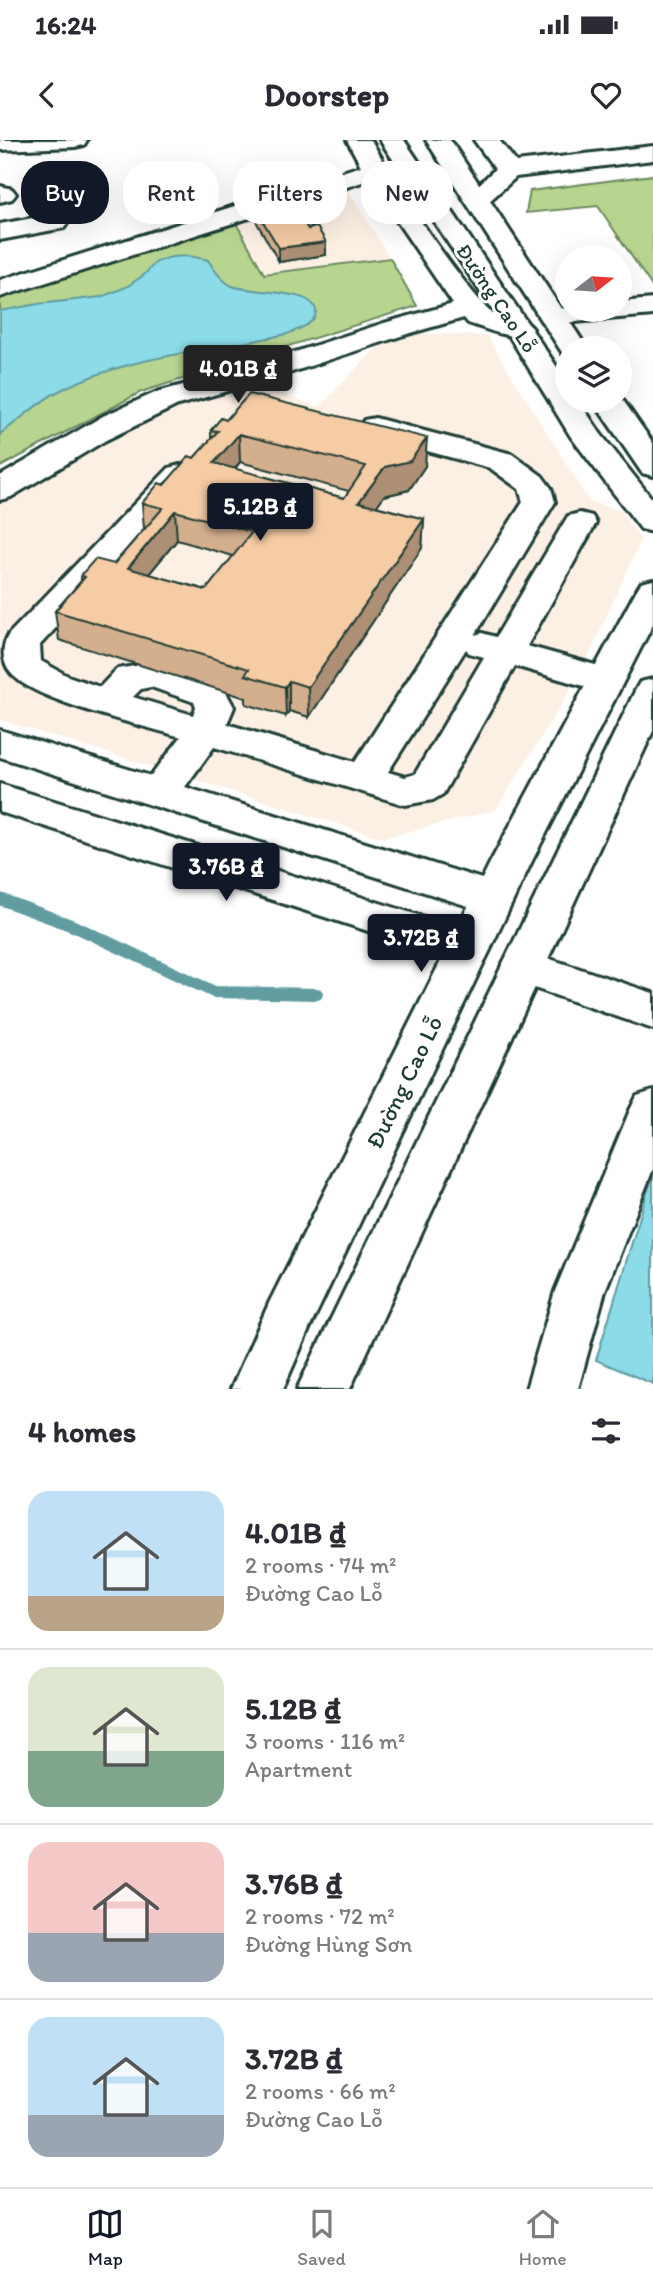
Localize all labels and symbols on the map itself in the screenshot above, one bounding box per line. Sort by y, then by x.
street label: Đường Cao Lỗ [451,239,543,357]
north arrow [555,245,632,322]
pin: 4.01B ₫ [173,345,303,405]
pin: 5.12B ₫ [195,484,325,543]
pin: 3.76B ₫ [161,844,291,903]
pin: 3.72B ₫ [356,914,486,974]
street label: Đường Cao Lỗ [359,1011,449,1153]

